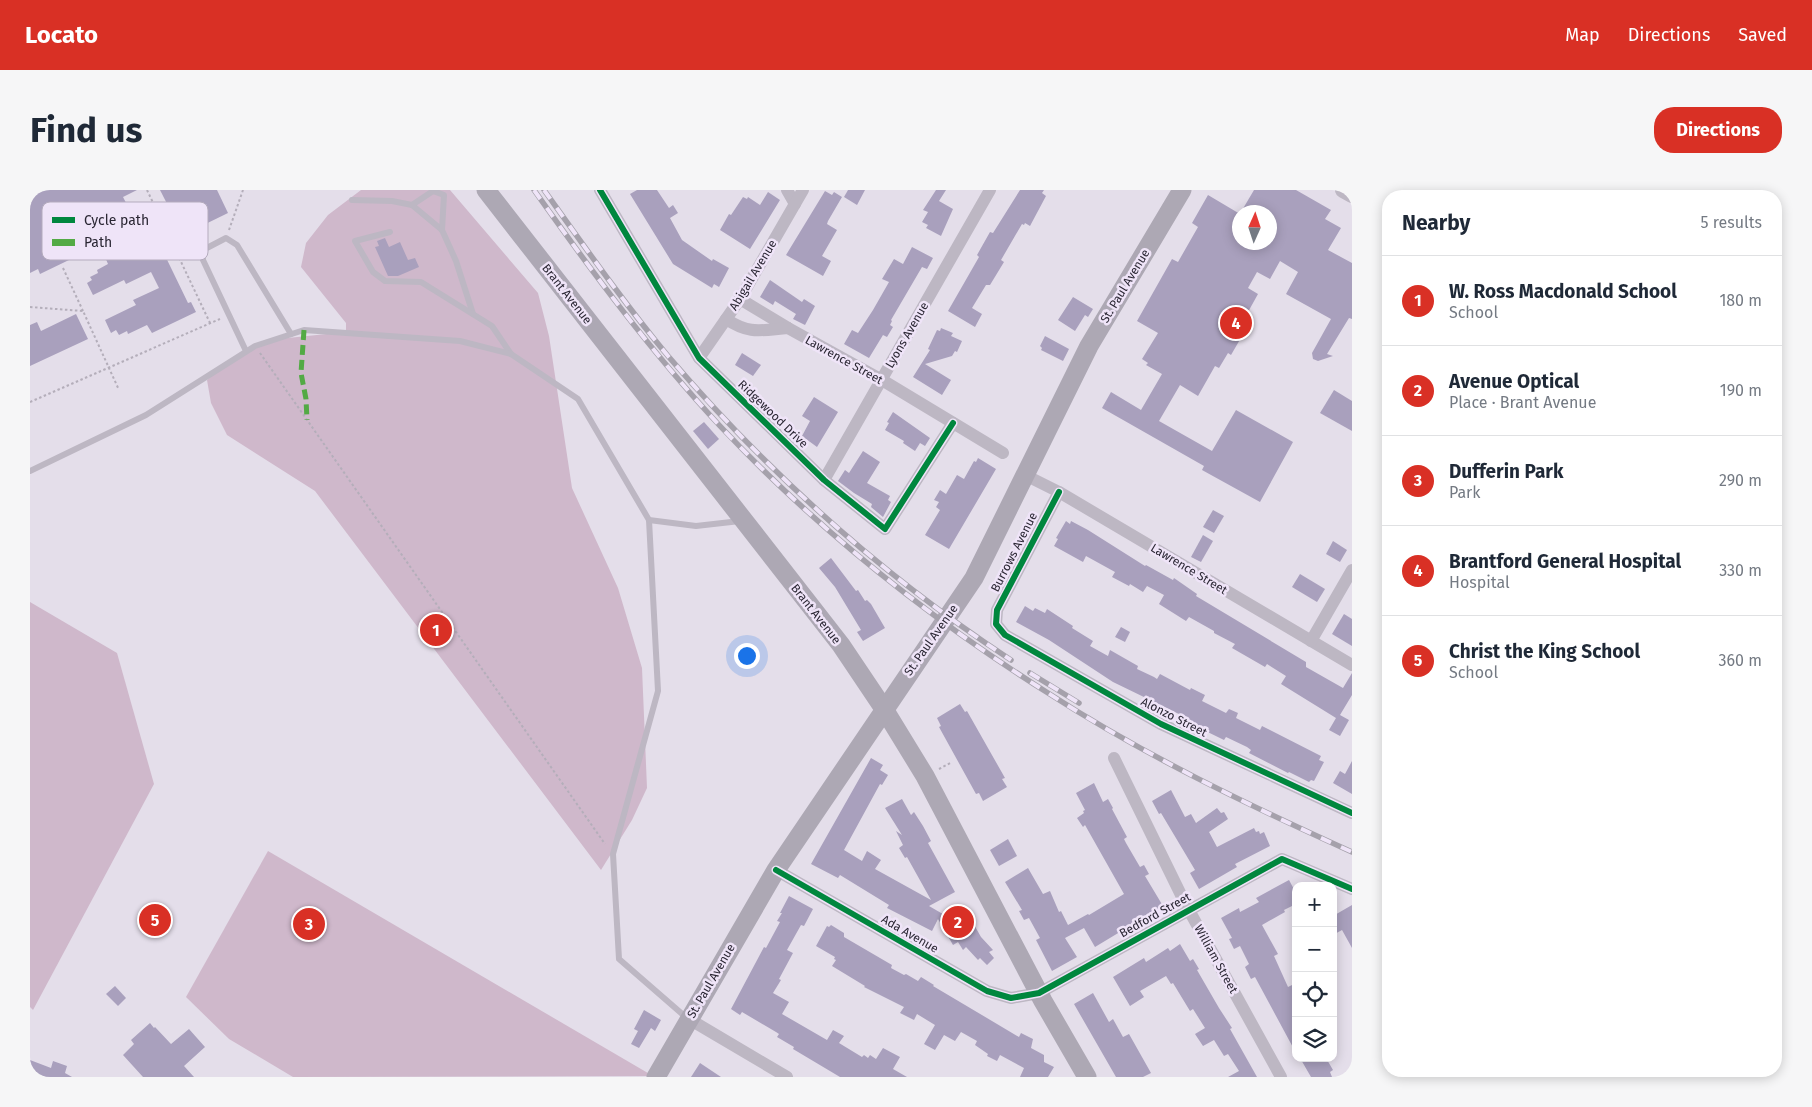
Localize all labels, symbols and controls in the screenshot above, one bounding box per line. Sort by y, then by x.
text: Locato [25,21,98,49]
text: Map [1565,24,1600,46]
text: Directions [1628,24,1710,46]
text: Saved [1738,24,1787,46]
button: Directions [1654,107,1782,153]
text: Find us [30,109,142,151]
legend [42,202,208,260]
north arrow [1232,205,1277,250]
text: Nearby [1402,210,1470,236]
text: Cycle path [84,212,149,229]
text: 5 results [1701,213,1762,232]
text: Path [84,234,112,251]
street label: Abigail Avenue [726,237,780,313]
street label: St. Paul Avenue [1098,247,1152,325]
street label: Brant Avenue [539,261,595,327]
text: W. Ross Macdonald School [1449,280,1677,303]
text: 1 [1414,291,1422,310]
text: 180 m [1719,291,1762,310]
street label: Lyons Avenue [883,300,931,370]
text: School [1449,303,1498,322]
pin: 4 [1220,304,1252,342]
street label: Lawrence Street [803,333,886,387]
text: Avenue Optical [1449,370,1579,393]
street label: Ridgewood Drive [735,377,811,451]
text: 2 [1414,381,1422,400]
text: 190 m [1720,381,1762,400]
text: Place · Brant Avenue [1449,393,1596,412]
text: Dufferin Park [1449,460,1563,483]
text: 3 [1414,471,1422,490]
text: 290 m [1719,471,1762,490]
text: Park [1449,483,1481,502]
street label: Burrows Avenue [988,510,1040,594]
street label: Lawrence Street [1148,541,1230,598]
text: Brantford General Hospital [1449,550,1681,573]
text: 4 [1413,561,1423,580]
text: 330 m [1719,561,1762,580]
text: Hospital [1449,573,1510,592]
street label: Brant Avenue [788,581,844,647]
street label: St. Paul Avenue [901,602,961,678]
pin: 1 [420,611,452,649]
text: Christ the King School [1449,640,1640,663]
your location [734,643,760,669]
text: 5 [1414,651,1422,670]
text: 360 m [1719,651,1762,670]
text: School [1449,663,1498,682]
street label: Alonzo Street [1139,694,1210,740]
map controls [1292,882,1337,1062]
button: + [1292,882,1337,927]
street label: Bedford Street [1117,889,1194,940]
pin: 5 [139,901,171,939]
pin: 2 [942,903,974,941]
pin: 3 [293,905,325,943]
street label: Ada Avenue [879,912,941,956]
street label: William Street [1191,922,1241,996]
button: − [1292,927,1337,972]
street label: St. Paul Avenue [684,941,738,1021]
button: locate [1292,972,1337,1017]
button: layers [1292,1017,1337,1062]

